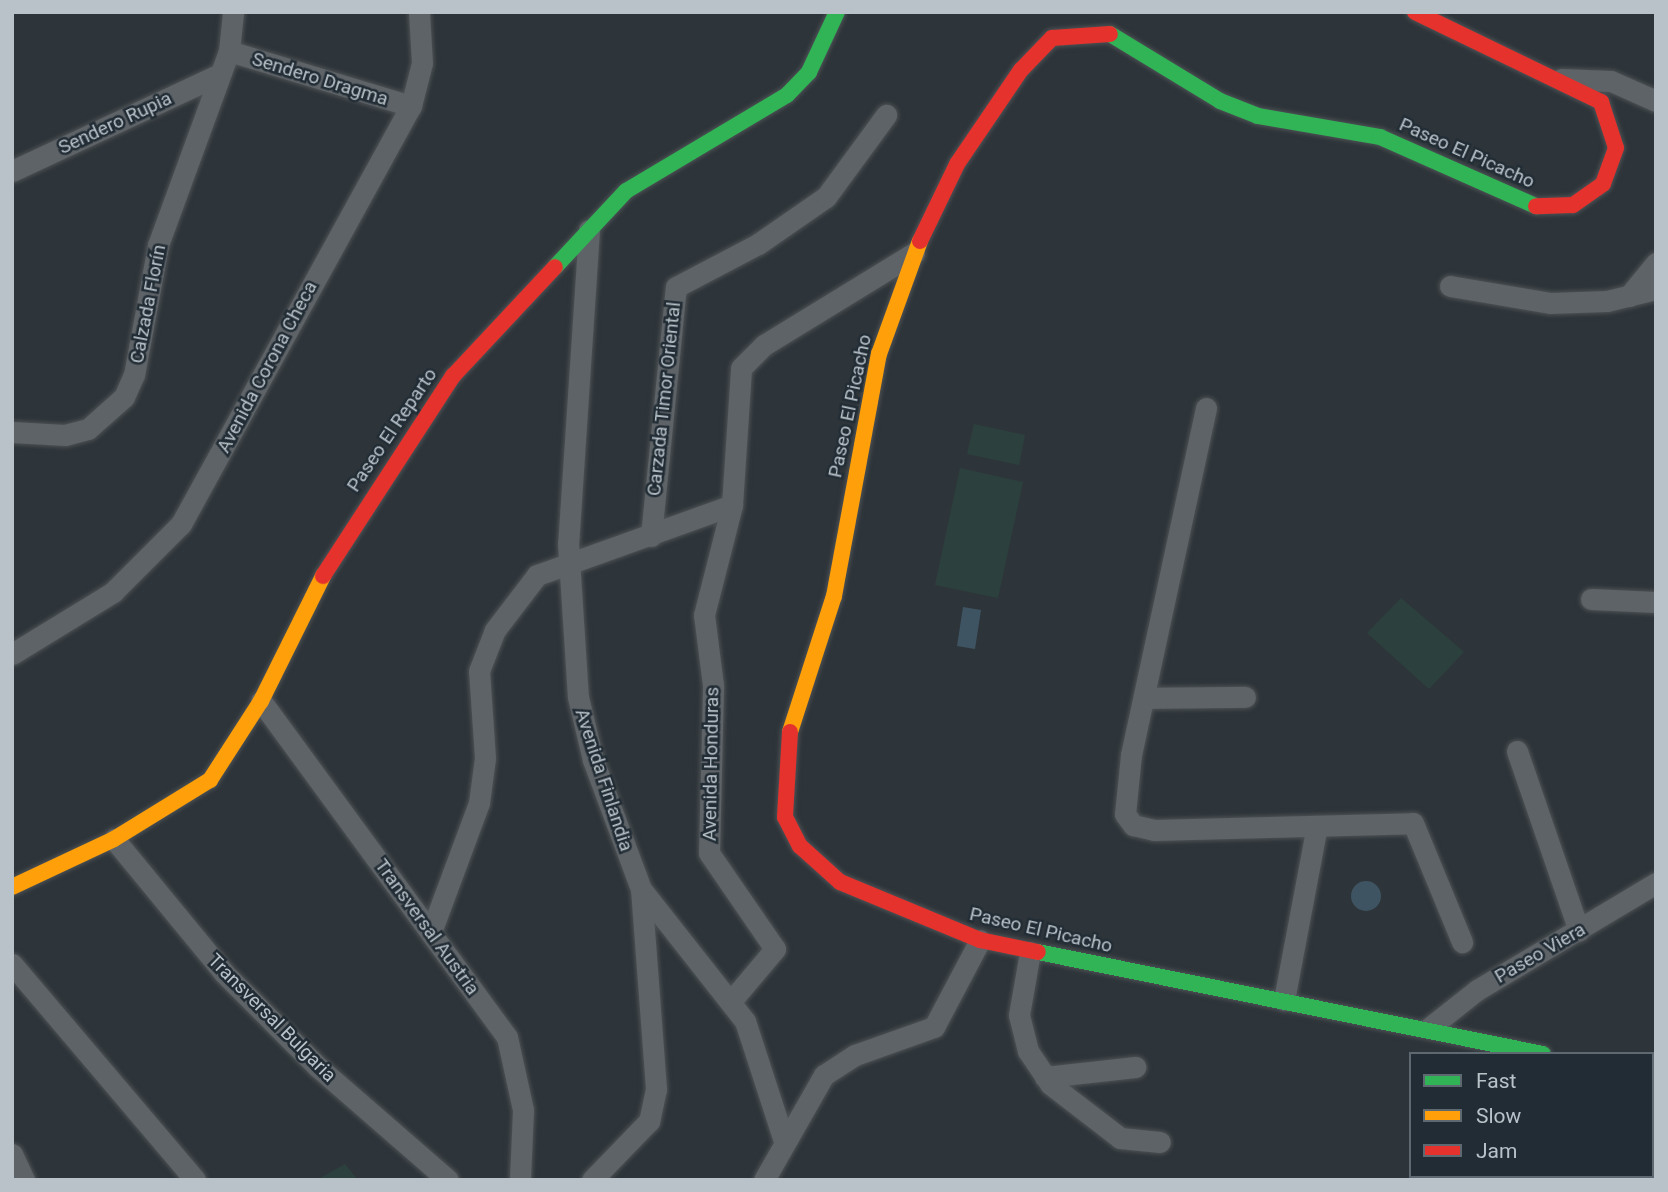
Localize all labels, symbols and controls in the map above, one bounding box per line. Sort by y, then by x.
street label: Sendero Dragma [249,47,391,111]
street label: Sendero Rupia [55,87,175,159]
street label: Paseo El Picacho [1396,113,1538,193]
street label: Calzada Florín [125,243,171,365]
street label: Avenida Corona Checa [212,277,322,457]
street label: Carzada Timor Oriental [642,301,686,497]
street label: Paseo El Picacho [824,332,876,480]
street label: Paseo El Reparto [342,364,442,496]
street label: Avenida Honduras [698,687,724,841]
street label: Avenida Finlandia [570,706,638,854]
street label: Transversal Austria [370,855,484,999]
street label: Paseo El Picacho [967,902,1115,958]
street label: Paseo Viera [1491,918,1589,988]
street label: Transversal Bulgaria [203,949,341,1087]
legend [1409,1052,1654,1178]
text: Fast [1476,1069,1516,1093]
text: Slow [1476,1104,1521,1128]
text: Jam [1476,1139,1517,1163]

